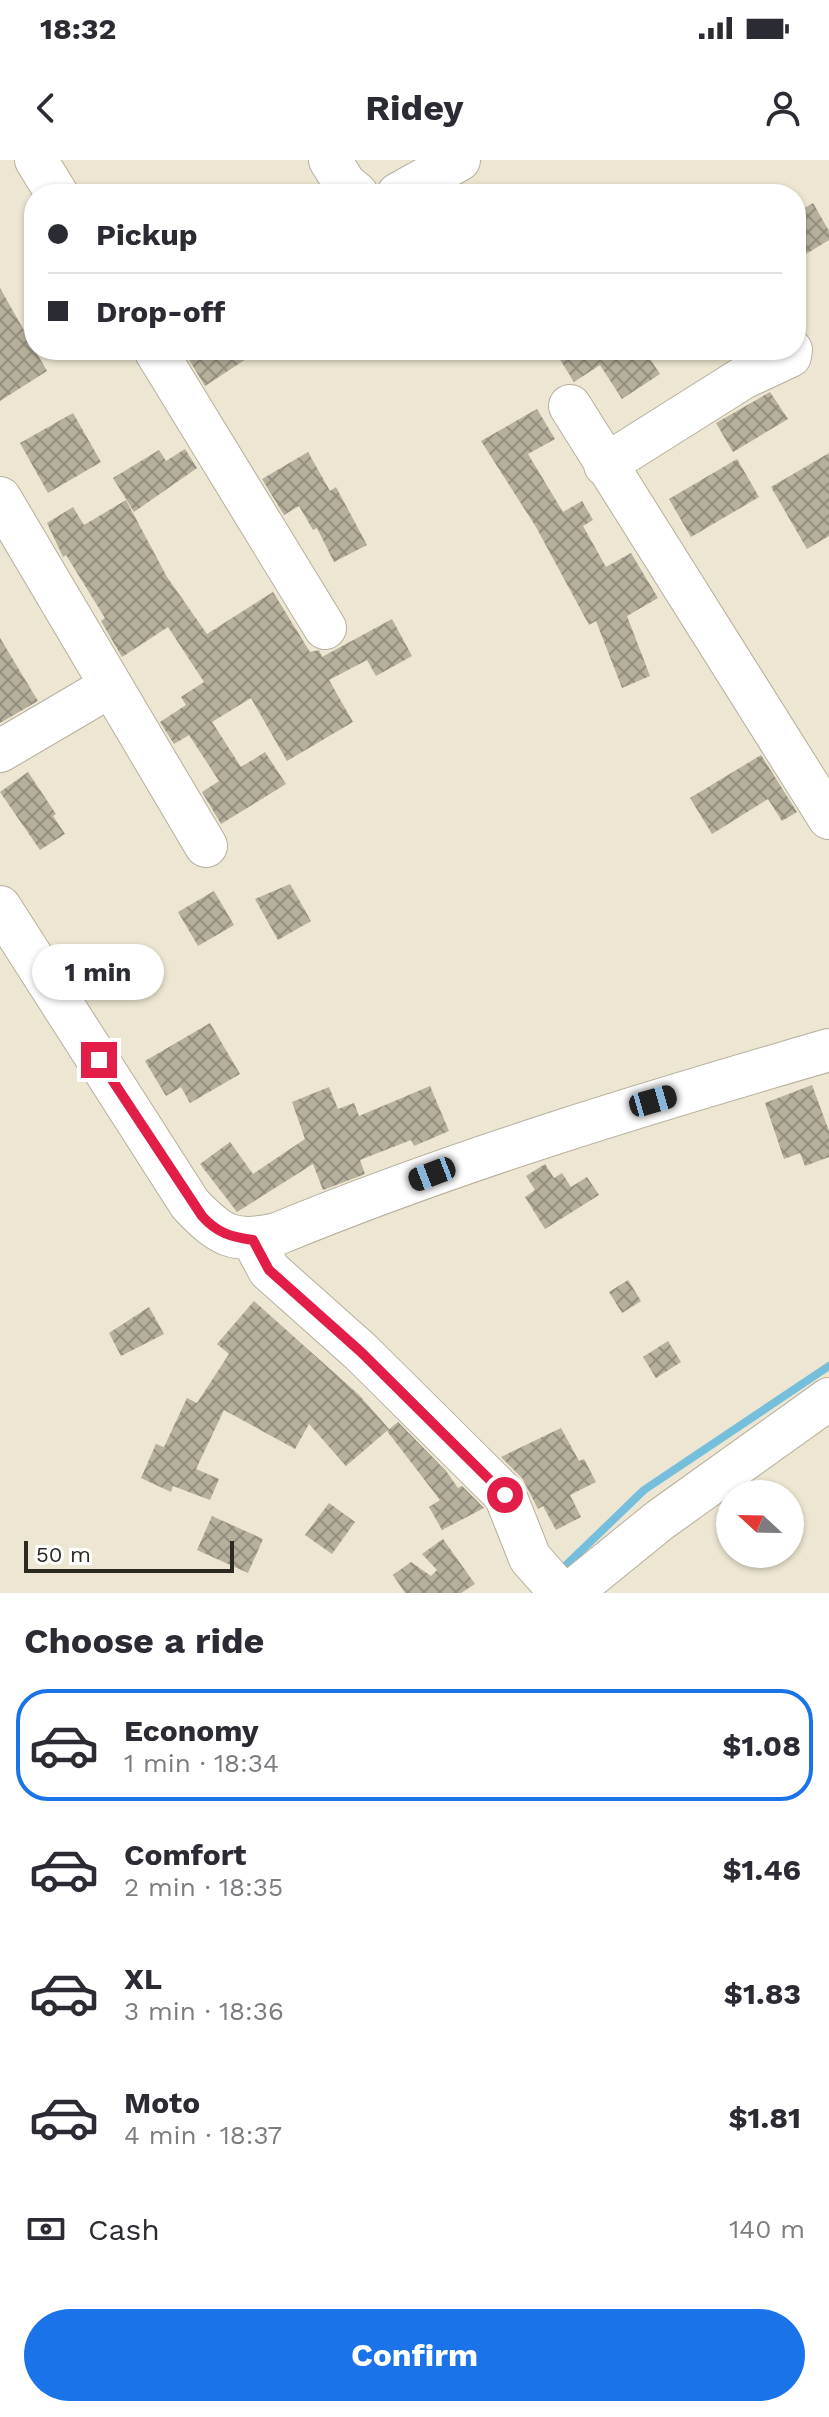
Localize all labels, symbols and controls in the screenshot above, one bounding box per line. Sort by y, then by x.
text: 18:32 [40,11,116,46]
icon: back [24,86,68,130]
icon: person [761,86,805,130]
text: Ridey [365,87,464,129]
text: Pickup [96,217,198,252]
text: Drop-off [96,294,225,329]
callout: 1 min [33,944,165,1000]
text: 1 min [65,957,131,987]
route end [81,1042,117,1078]
car [627,1083,679,1119]
car [405,1154,459,1194]
route start [487,1477,523,1513]
north arrow [716,1480,804,1568]
map controls [716,1480,804,1568]
scale bar [24,1537,234,1573]
text: 50 m [36,1542,91,1567]
text: Choose a ride [24,1620,264,1662]
icon: car [28,1709,100,1781]
text: Economy [124,1713,259,1748]
text: $1.08 [722,1728,801,1763]
text: 1 min · 18:34 [124,1748,279,1778]
icon: car [28,1833,100,1905]
text: Comfort [124,1837,246,1872]
text: $1.46 [722,1852,801,1887]
text: 2 min · 18:35 [124,1872,283,1902]
icon: car [28,1957,100,2029]
text: XL [124,1961,162,1996]
text: $1.83 [724,1976,801,2011]
text: 3 min · 18:36 [124,1996,284,2026]
icon: car [28,2081,100,2153]
text: Moto [124,2085,200,2120]
text: $1.81 [728,2100,801,2135]
text: 4 min · 18:37 [124,2120,282,2150]
icon: cash [24,2207,68,2251]
text: Cash [88,2212,160,2247]
text: 140 m [729,2214,805,2244]
button: Confirm [24,2309,805,2401]

